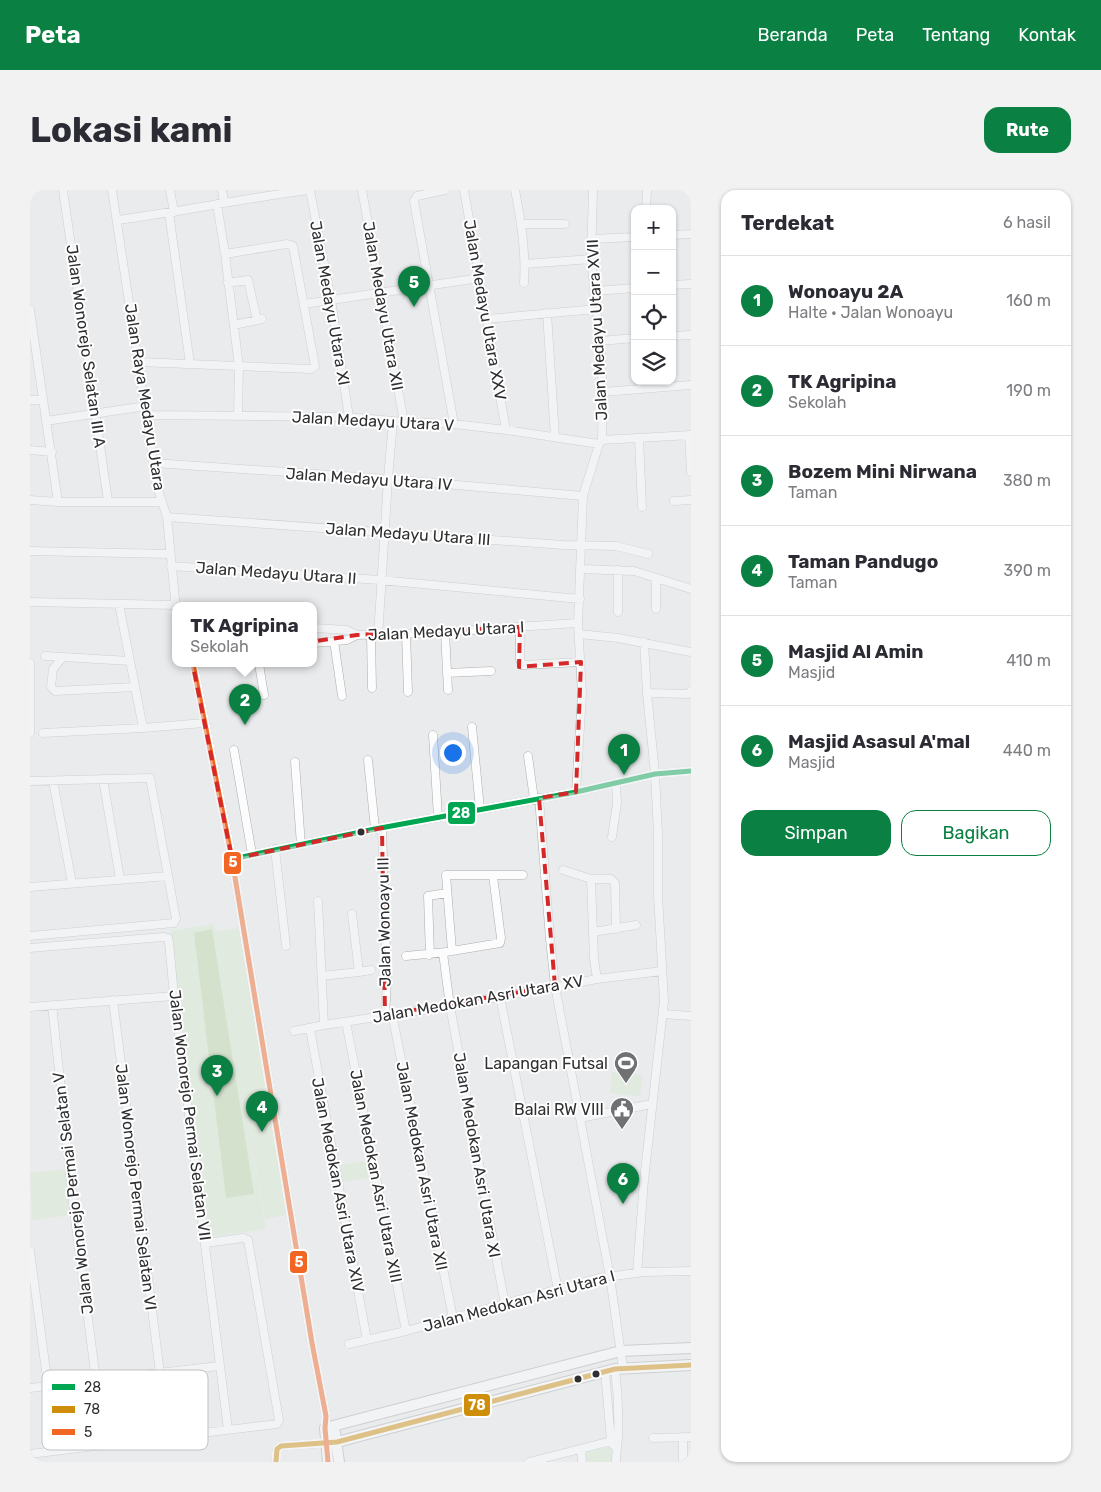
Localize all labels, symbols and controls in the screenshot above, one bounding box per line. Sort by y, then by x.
text: Peta [25,21,81,49]
text: Beranda [757,24,828,46]
text: Peta [856,24,894,46]
text: Tentang [922,24,990,46]
text: Kontak [1018,24,1076,46]
button: Rute [984,107,1071,153]
text: Lokasi kami [30,109,233,151]
map controls [631,205,676,385]
button: + [631,205,676,250]
text: Terdekat [741,210,834,235]
text: 6 hasil [1003,213,1051,232]
street label: Jalan Medayu Utara XXV [460,218,510,402]
street label: Jalan Medayu Utara XI [306,219,354,387]
street label: Jalan Medayu Utara XII [359,220,407,392]
street label: Jalan Medayu Utara XVII [583,239,611,421]
street label: Jalan Wonorejo Selatan III A [62,243,110,449]
button: − [631,250,676,295]
pin: 5 [398,266,430,307]
text: Wonoayu 2A [788,280,903,303]
text: 1 [753,291,761,310]
text: 160 m [1006,291,1051,310]
button: locate [631,295,676,340]
street label: Jalan Raya Medayu Utara [121,302,169,492]
text: Halte · Jalan Wonoayu [788,303,953,322]
button: layers [631,340,676,385]
text: TK Agripina [788,370,896,393]
text: 2 [752,381,762,400]
text: 190 m [1006,381,1051,400]
text: Sekolah [788,393,846,412]
street label: Jalan Medayu Utara V [291,407,455,435]
text: Bozem Mini Nirwana [788,460,977,483]
street label: Jalan Medayu Utara IV [285,464,453,494]
text: 3 [752,471,762,490]
text: 380 m [1003,471,1051,490]
text: Taman [788,483,837,502]
street label: Jalan Medayu Utara III [325,519,491,549]
text: Taman Pandugo [788,550,938,573]
street label: Jalan Medayu Utara II [195,558,357,588]
text: 4 [752,561,762,580]
text: 390 m [1004,561,1051,580]
text: Taman [788,573,837,592]
popup [172,602,317,667]
text: TK Agripina [190,614,299,637]
street label: Jalan Medayu Utara I [367,617,525,645]
text: Sekolah [190,637,249,656]
text: Masjid Al Amin [788,640,923,663]
text: 5 [752,651,762,670]
text: 410 m [1006,651,1051,670]
text: Masjid [788,663,835,682]
pin: 2 [229,684,261,725]
text: Masjid Asasul A'mal [788,730,970,753]
pin: 1 [608,734,640,775]
your location [440,740,466,766]
text: 6 [752,741,762,760]
text: 440 m [1003,741,1051,760]
text: Masjid [788,753,835,772]
line badge: 28 [447,801,476,825]
text: 28 [452,805,470,822]
button: Simpan [741,810,891,856]
button: Bagikan [901,810,1051,856]
unlabelled marker [356,827,366,837]
line badge: 5 [223,851,242,875]
text: 5 [228,854,238,871]
street label: Jalan Wonoayu III [373,857,395,987]
street label: Jalan Medokan Asri Utara XV [371,971,585,1027]
street label: Jalan Wonorejo Permai Selatan VII [165,988,215,1242]
sports icon: Lapangan Futsal [613,1050,639,1084]
street label: Jalan Medokan Asri Utara XI [450,1051,504,1259]
place label: Lapangan Futsal [484,1054,608,1073]
pin: 3 [201,1055,233,1096]
street label: Jalan Medokan Asri Utara XII [392,1060,452,1272]
street label: Jalan Wonorejo Permai Selatan VI [111,1063,161,1311]
street label: Jalan Medokan Asri Utara XIII [346,1068,406,1284]
street label: Jalan Wonorejo Permai Selatan V [49,1071,97,1315]
street label: Jalan Medokan Asri Utara XIV [308,1076,368,1294]
pin: 4 [246,1091,278,1132]
public building icon: Balai RW VIII [609,1096,635,1130]
place label: Balai RW VIII [514,1100,604,1119]
pin: 6 [607,1163,639,1204]
line badge: 5 [289,1250,308,1274]
text: 5 [294,1254,304,1271]
street label: Jalan Medokan Asri Utara I [421,1266,617,1336]
unlabelled marker [591,1369,601,1379]
legend [42,1370,208,1450]
unlabelled marker [573,1374,583,1384]
text: 28 [84,1379,101,1396]
line badge: 78 [463,1393,491,1417]
text: 78 [468,1397,486,1414]
text: 78 [84,1401,100,1418]
text: 5 [84,1424,92,1441]

